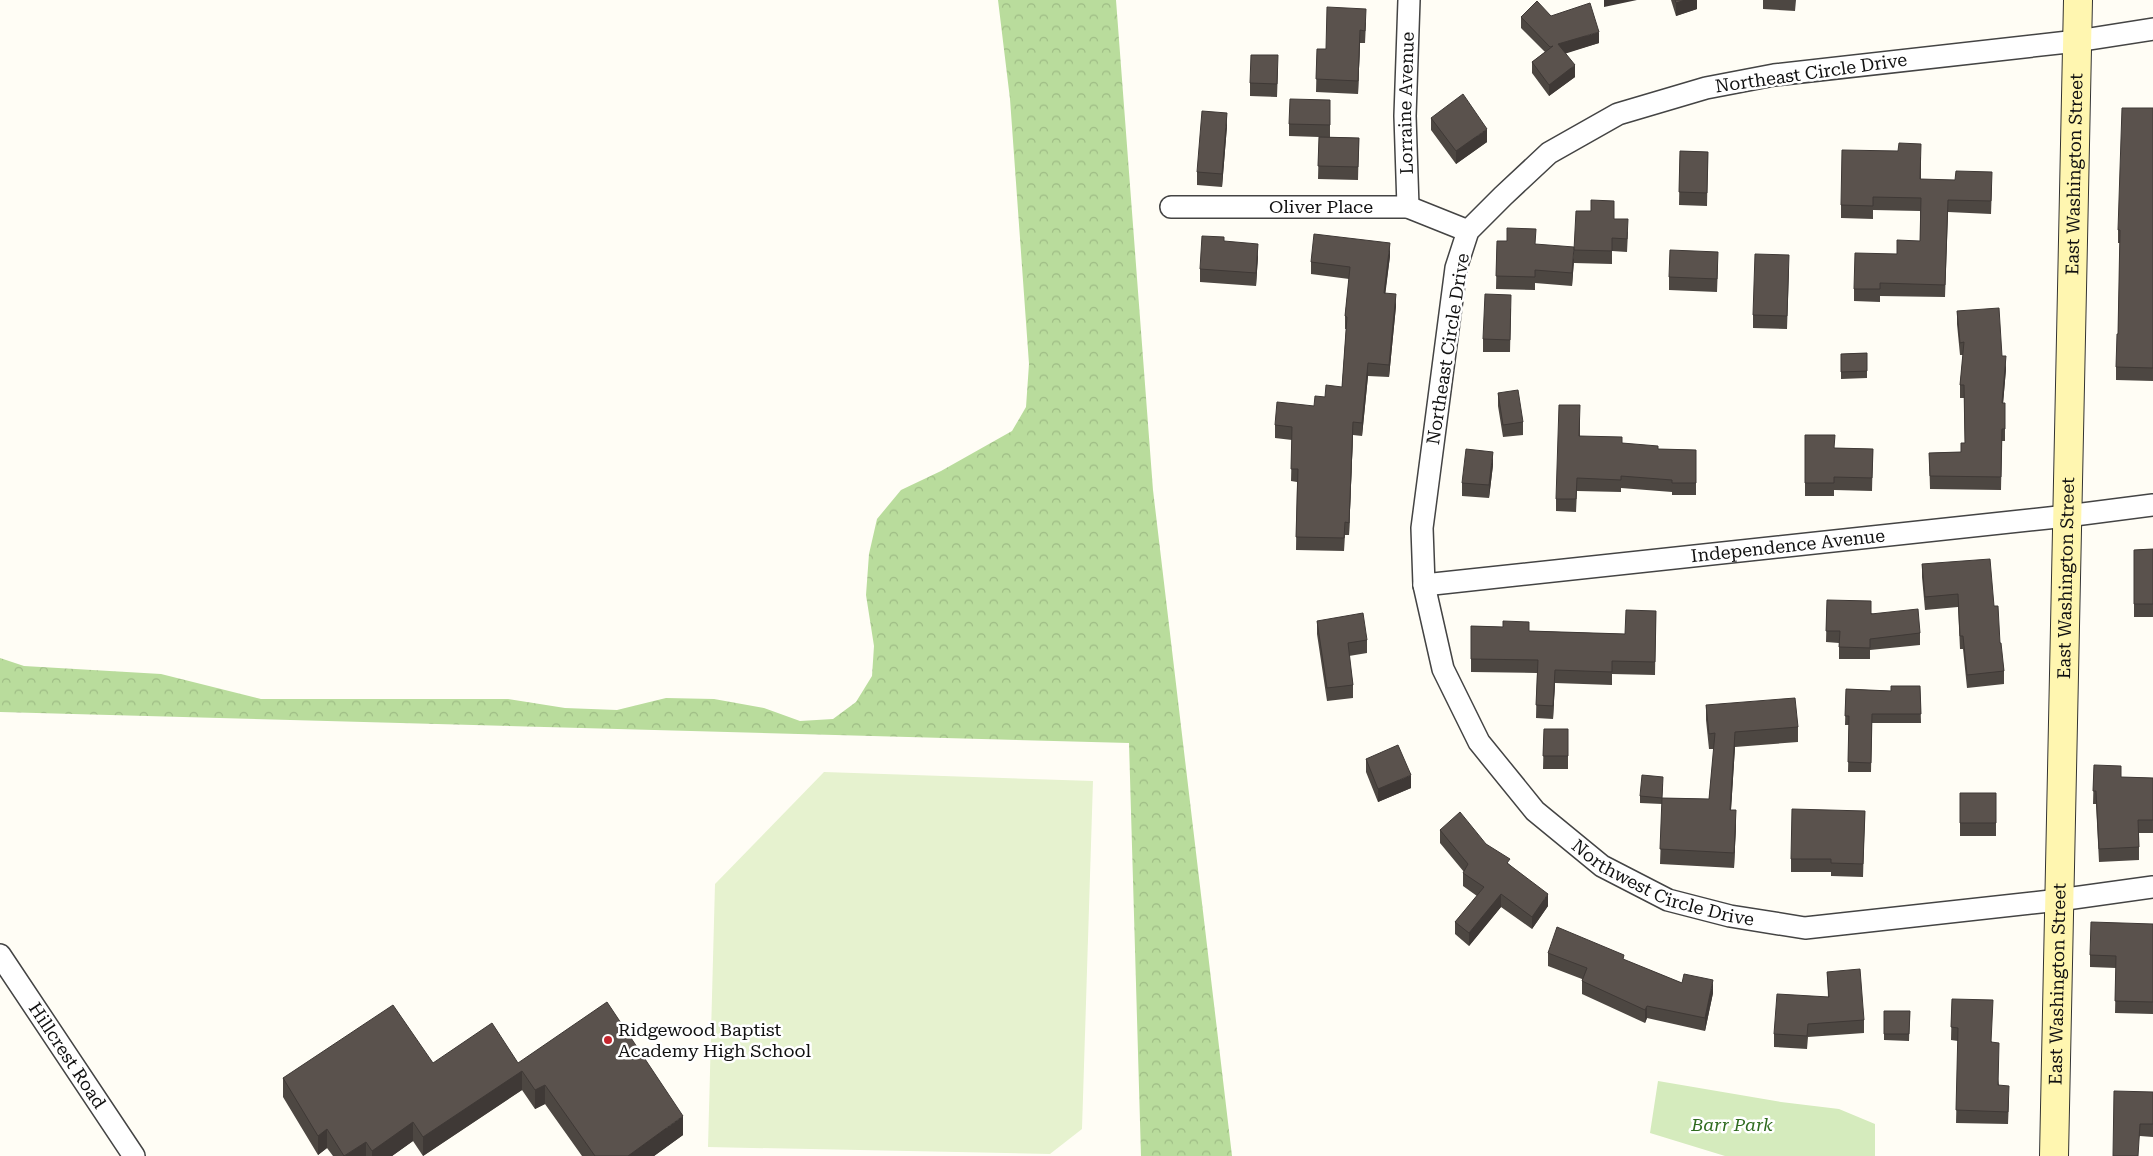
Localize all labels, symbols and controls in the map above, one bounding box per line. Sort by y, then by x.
street label: Lorraine Avenue [1394,31,1418,175]
street label: Northeast Circle Drive [1714,49,1908,96]
street label: East Washington Street [2061,73,2086,275]
street label: Oliver Place [1269,196,1373,217]
street label: Northeast Circle Drive [1422,251,1473,446]
street label: East Washington Street [2053,477,2078,679]
street label: Independence Avenue [1690,525,1886,566]
street label: Northwest Circle Drive [1568,835,1756,930]
street label: East Washington Street [2044,883,2070,1085]
street label: Hillcrest Road [25,998,111,1113]
place label: Ridgewood Baptist Academy High School [618,1019,811,1061]
marker: Ridgewood Baptist Academy High School [602,1034,614,1046]
park label: Barr Park [1690,1114,1773,1135]

